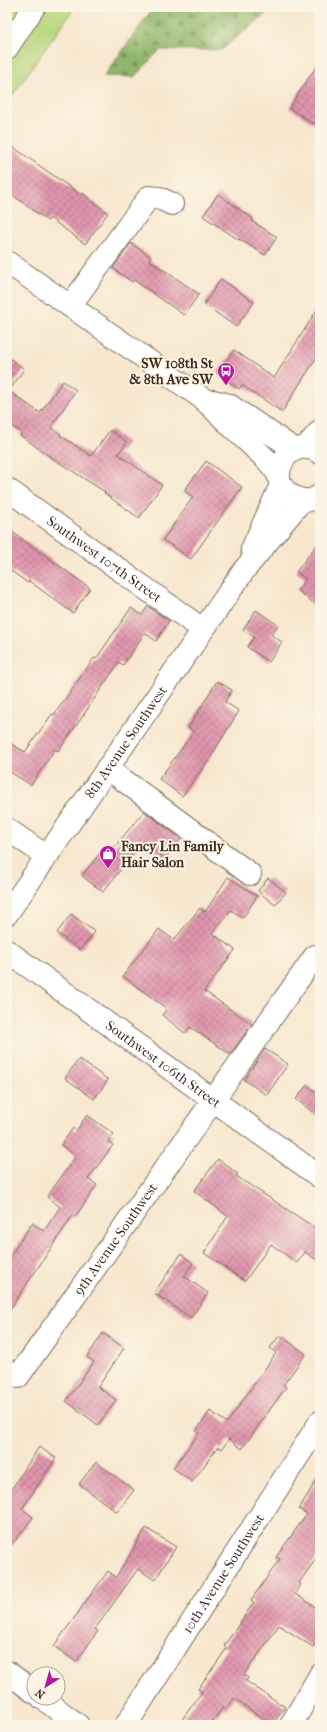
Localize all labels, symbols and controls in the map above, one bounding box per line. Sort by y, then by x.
place label: SW 108th St & 8th Ave SW [129,355,214,388]
bus stop icon: SW 108th St & 8th Ave SW [216,361,236,386]
street label: Southwest 107th Street [43,512,165,606]
street label: 8th Avenue Southwest [81,683,171,802]
place label: Fancy Lin Family Hair Salon [120,838,225,871]
shop icon: Fancy Lin Family Hair Salon [98,844,118,869]
street label: Southwest 106th Street [102,1017,224,1112]
street label: 9th Avenue Southwest [70,1180,161,1299]
street label: 10th Avenue Southwest [179,1511,268,1637]
north arrow [26,1666,66,1706]
text: N [33,1685,48,1701]

